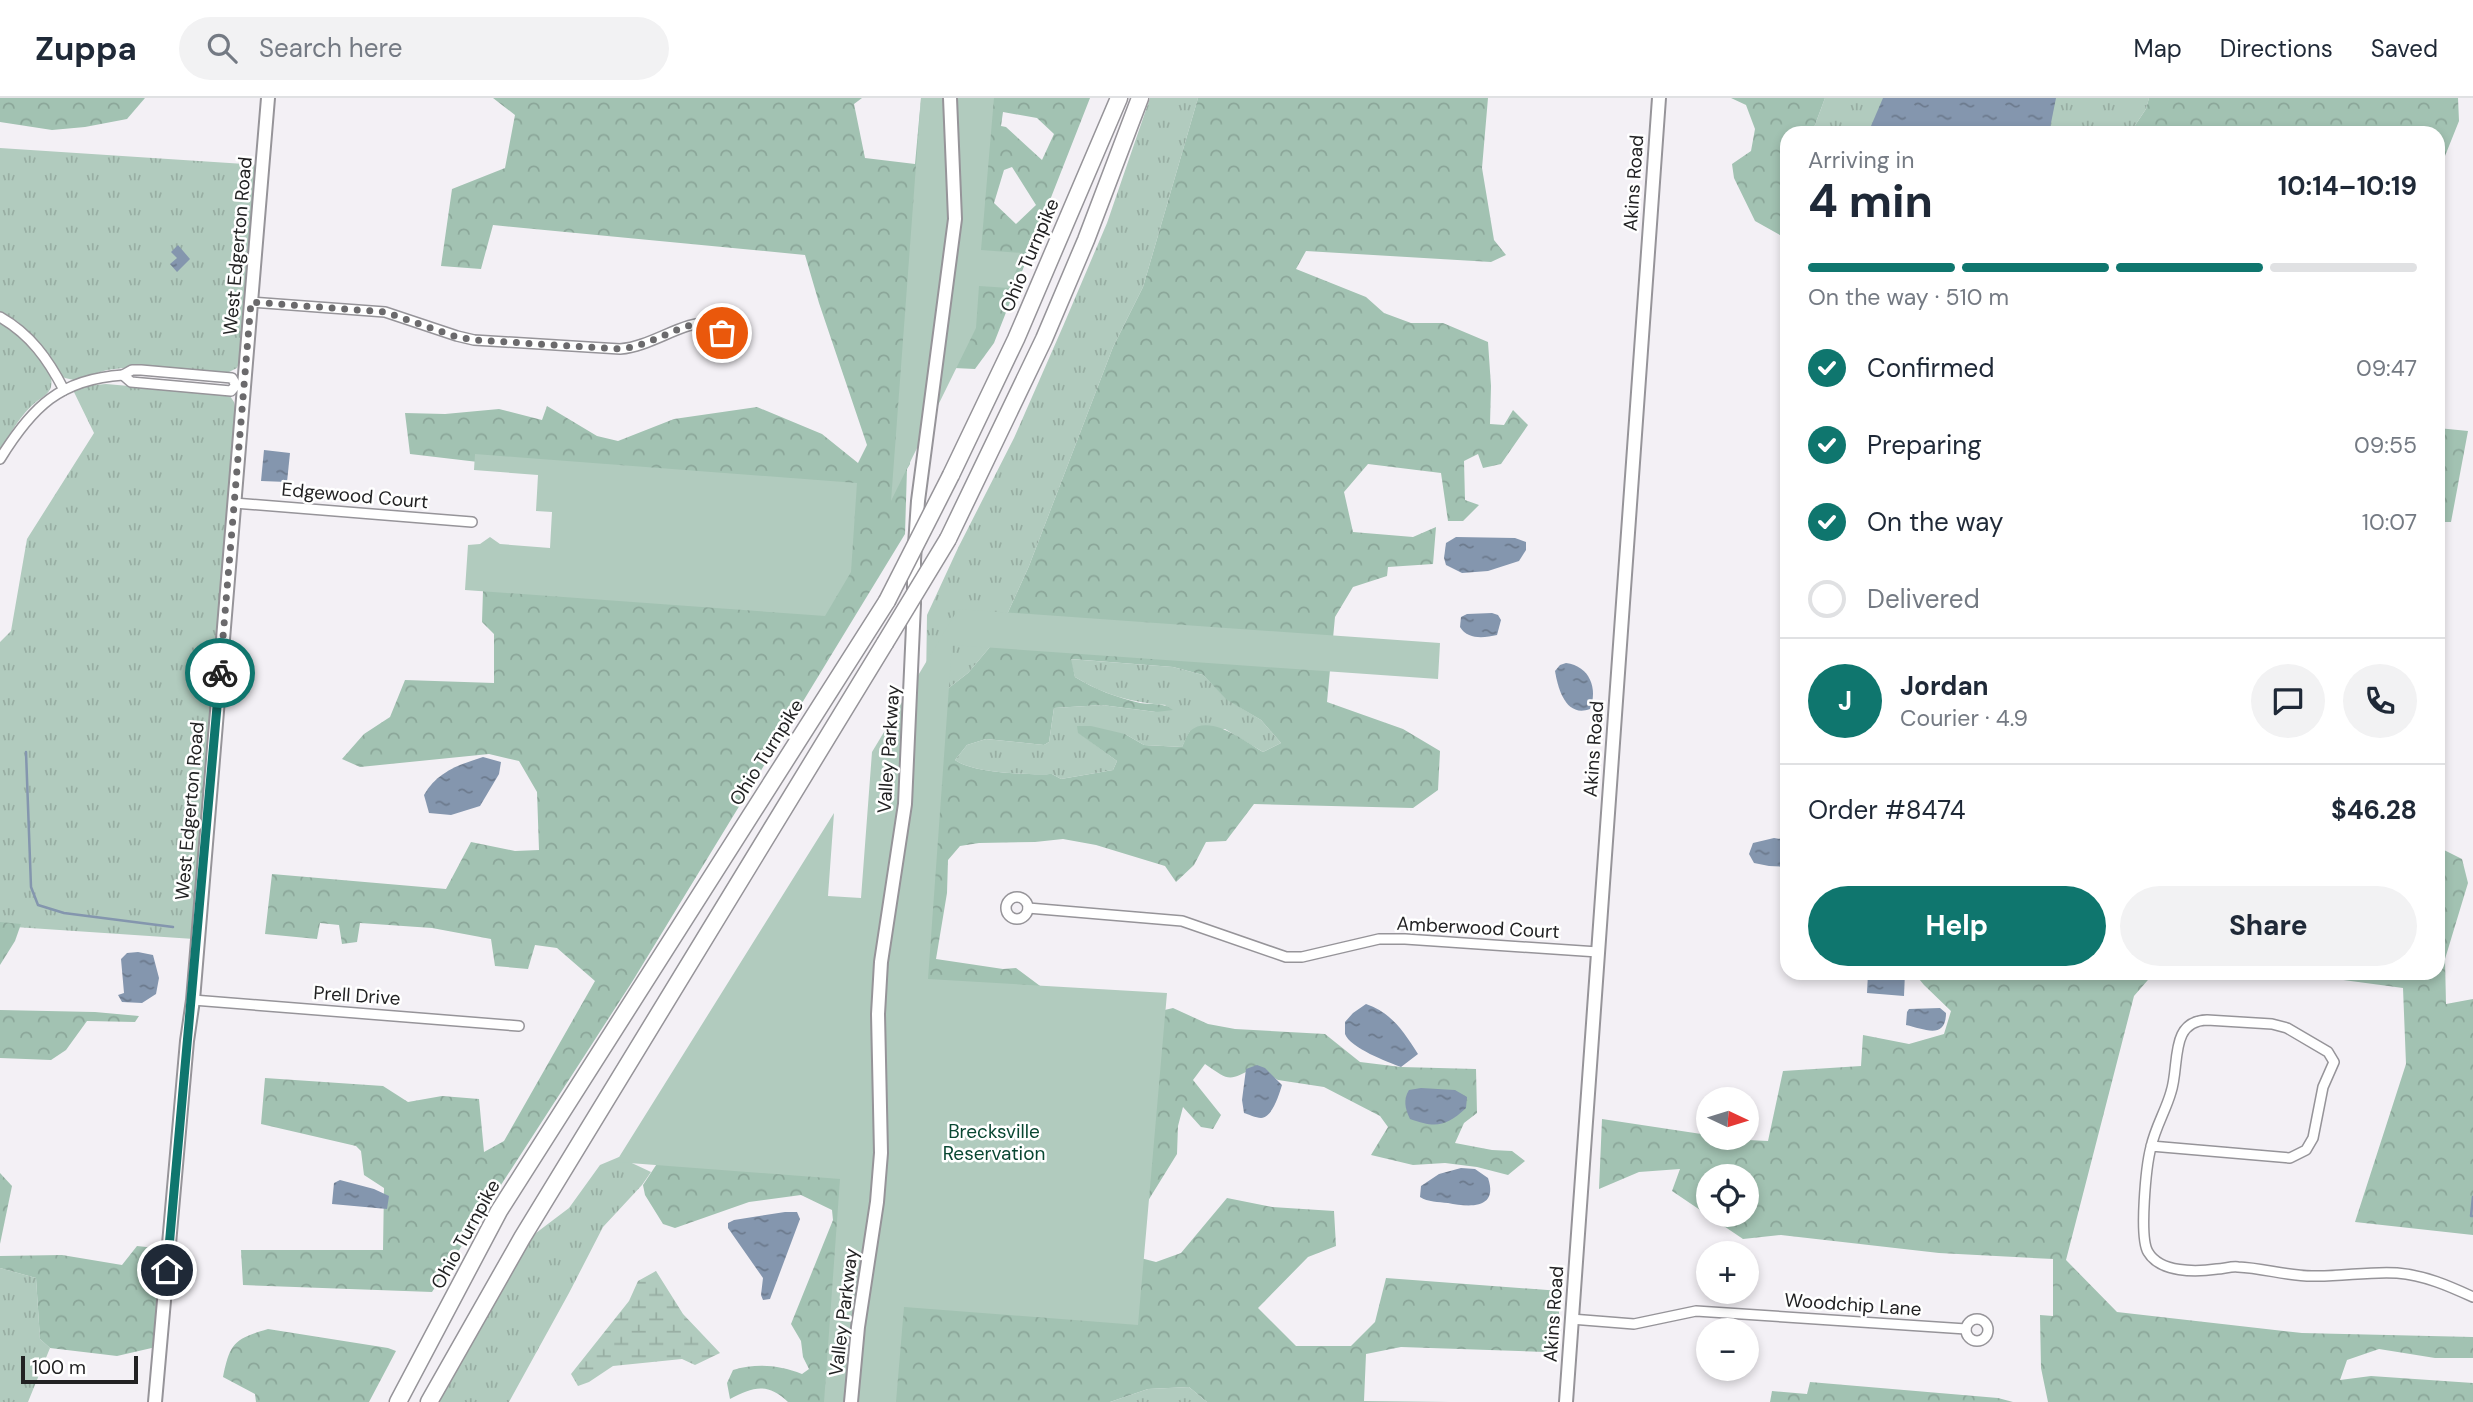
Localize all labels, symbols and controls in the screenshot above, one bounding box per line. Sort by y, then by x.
search box [179,17,669,80]
text: Zuppa [35,27,137,70]
icon: search [203,29,241,67]
text: Search here [259,31,402,65]
text: Map [2134,33,2182,64]
text: Directions [2220,33,2333,64]
text: Saved [2371,33,2438,64]
street label: Akins Road [1618,134,1649,232]
text: Arriving in [1808,145,1914,175]
street label: West Edgerton Road [217,156,258,336]
text: 10:14–10:19 [2278,169,2417,203]
text: 4 min [1808,171,1933,231]
street label: Ohio Turnpike [994,195,1065,316]
text: On the way · 510 m [1808,282,2009,312]
pin [692,303,752,363]
icon: bag [703,314,741,352]
icon: check [1808,349,1846,387]
text: Confirmed [1867,351,1994,385]
text: 09:47 [2356,353,2417,383]
icon: check [1808,426,1846,464]
text: Preparing [1867,428,1982,462]
text: 09:55 [2354,430,2417,460]
street label: Edgewood Court [281,477,429,514]
icon: check [1808,503,1846,541]
text: On the way [1867,505,2003,539]
text: 10:07 [2362,507,2417,537]
text: Delivered [1867,582,1980,616]
courier [185,638,255,708]
icon: bike [201,654,239,692]
button: chat [2251,664,2325,738]
button: phone [2343,664,2417,738]
text: Jordan [1900,669,1989,703]
street label: Valley Parkway [872,684,905,814]
text: J [1838,684,1852,718]
street label: Ohio Turnpike [724,694,809,810]
street label: Akins Road [1578,700,1609,798]
text: Courier · 4.9 [1900,703,2028,733]
street label: West Edgerton Road [169,721,210,901]
text: Order #8474 [1808,793,1965,827]
text: $46.28 [2331,793,2417,827]
button: Help [1808,886,2106,966]
button: Share [2120,886,2417,966]
street label: Amberwood Court [1396,911,1560,944]
street label: Prell Drive [313,980,401,1011]
north arrow [1696,1087,1759,1150]
map controls [1696,1087,1759,1381]
park label: Brecksville Reservation [943,1119,1045,1166]
button: locate [1696,1164,1759,1227]
street label: Ohio Turnpike [425,1175,506,1293]
pin [137,1240,197,1300]
button: + [1696,1241,1759,1304]
street label: Valley Parkway [823,1246,864,1378]
icon: home [148,1251,186,1289]
street label: Akins Road [1538,1265,1569,1363]
street label: Woodchip Lane [1784,1287,1922,1322]
button: − [1696,1318,1759,1381]
scale bar [21,1353,138,1385]
text: 100 m [32,1355,86,1380]

